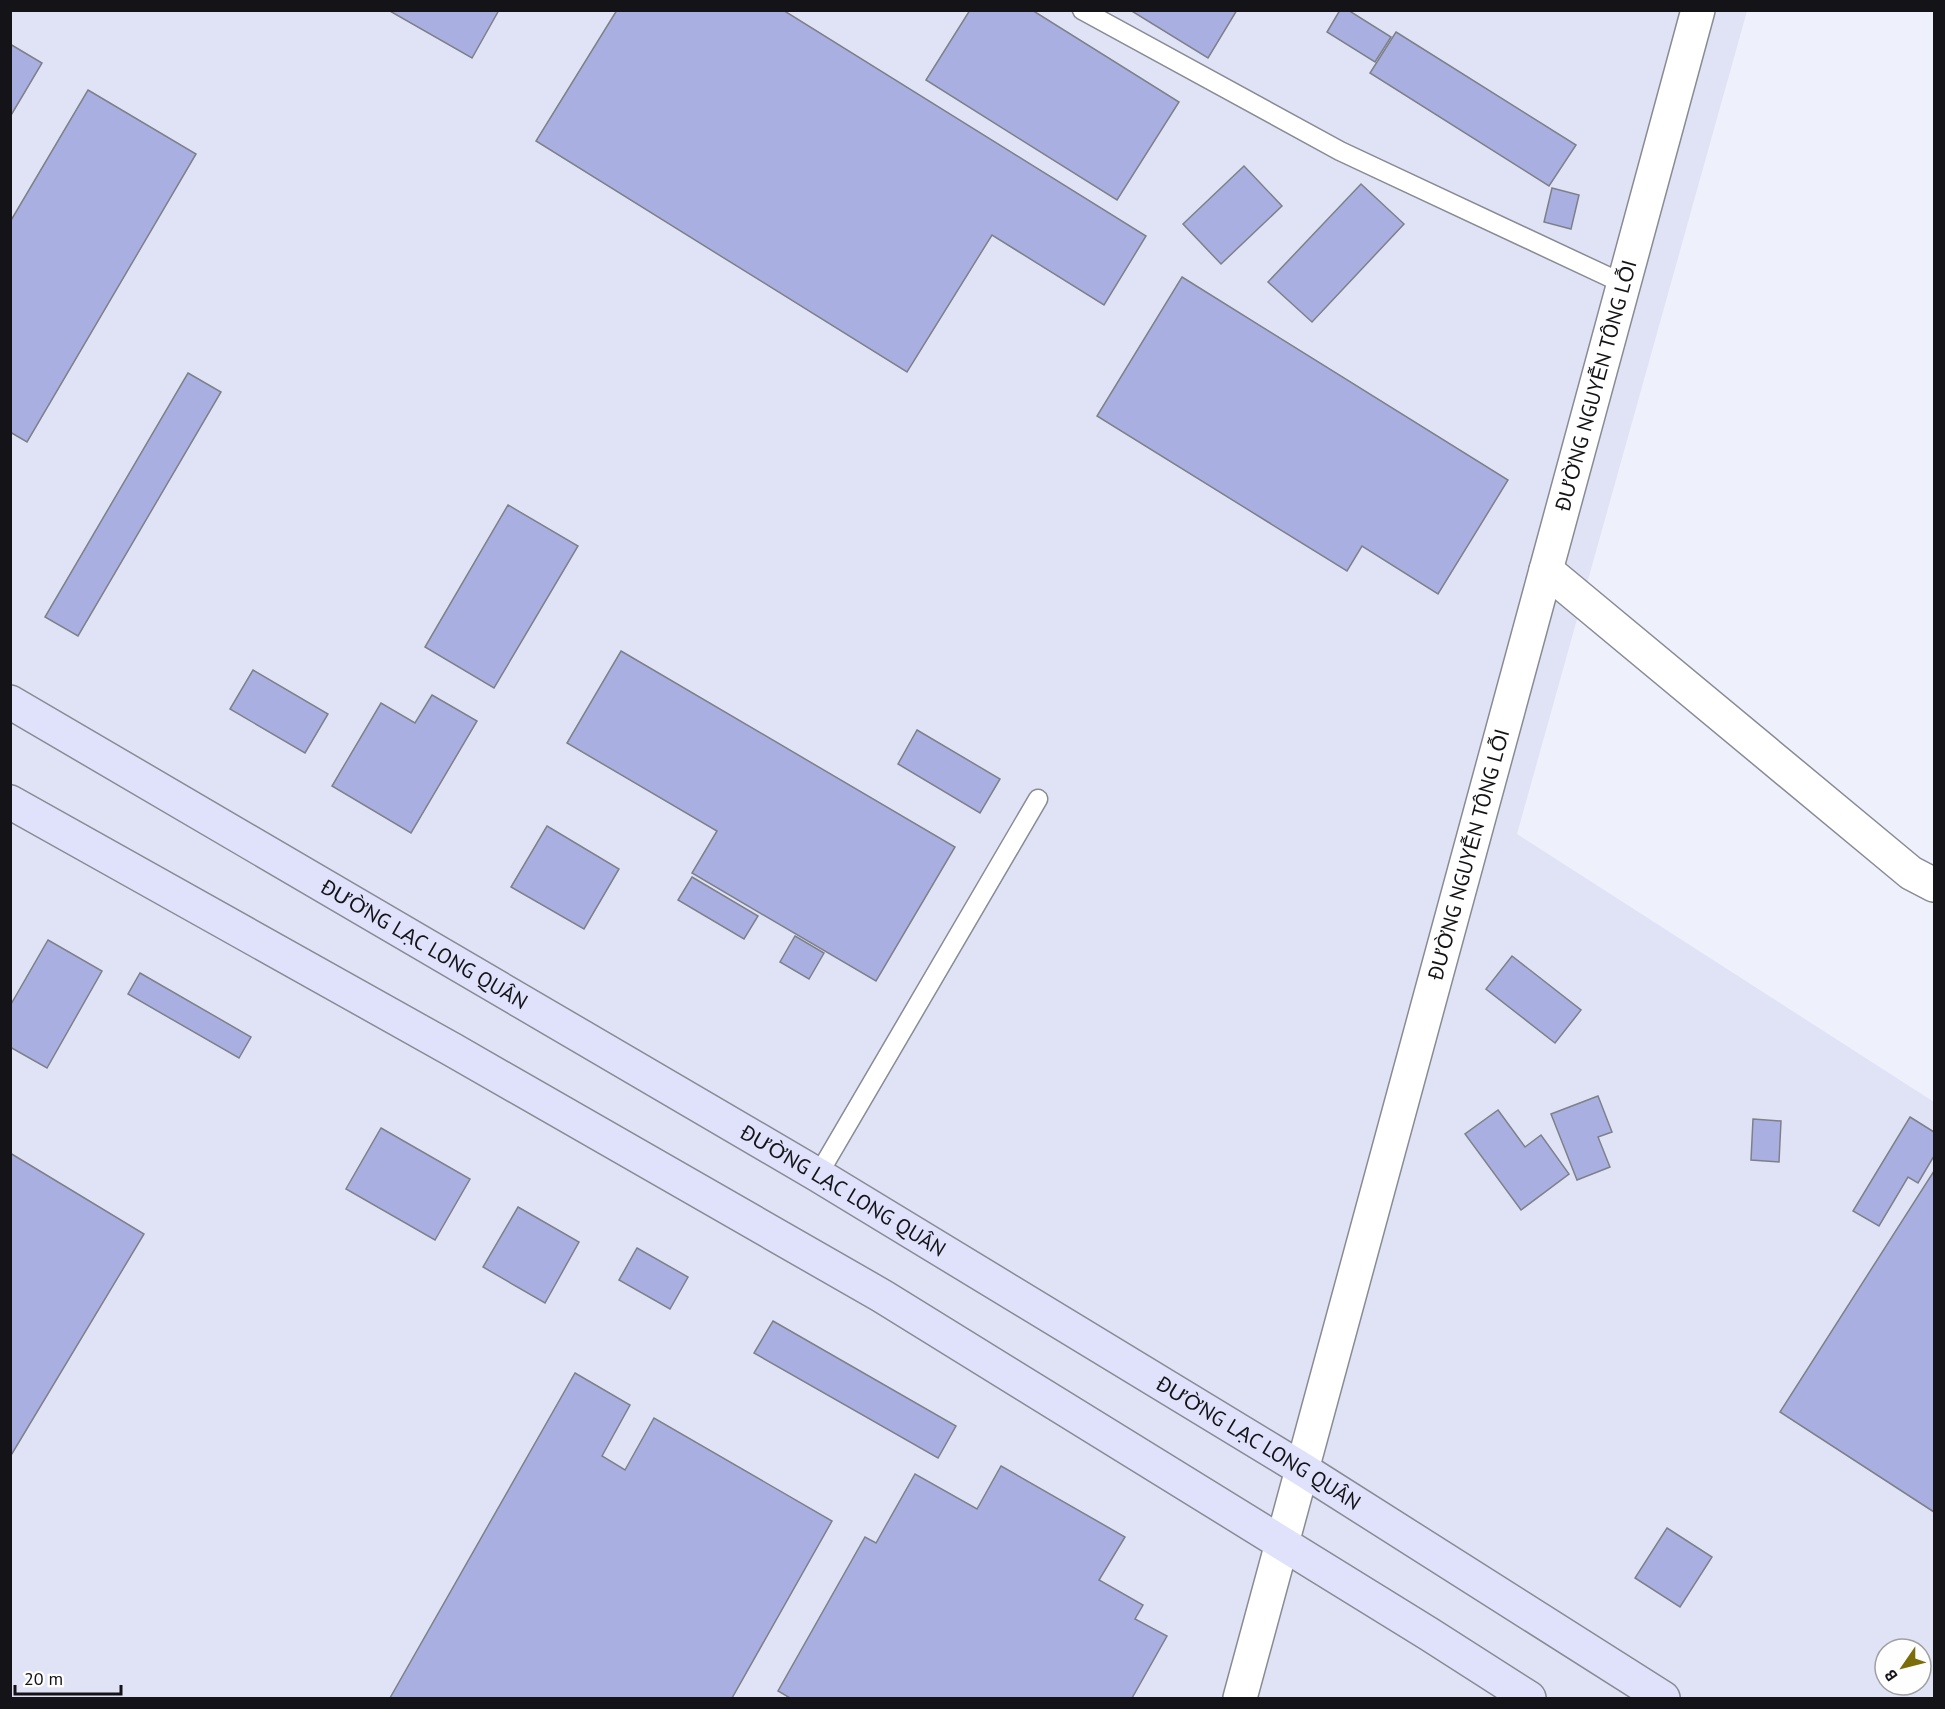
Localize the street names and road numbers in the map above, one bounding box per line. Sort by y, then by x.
street label: ĐƯỜNG NGUYỄN TÔNG LỖI [1548,257,1643,515]
street label: ĐƯỜNG NGUYỄN TÔNG LỖI [1421,726,1515,984]
street label: ĐƯỜNG LẠC LONG QUÂN [315,873,533,1015]
street label: ĐƯỜNG LẠC LONG QUÂN [735,1118,951,1263]
street label: ĐƯỜNG LẠC LONG QUÂN [1151,1369,1366,1516]

